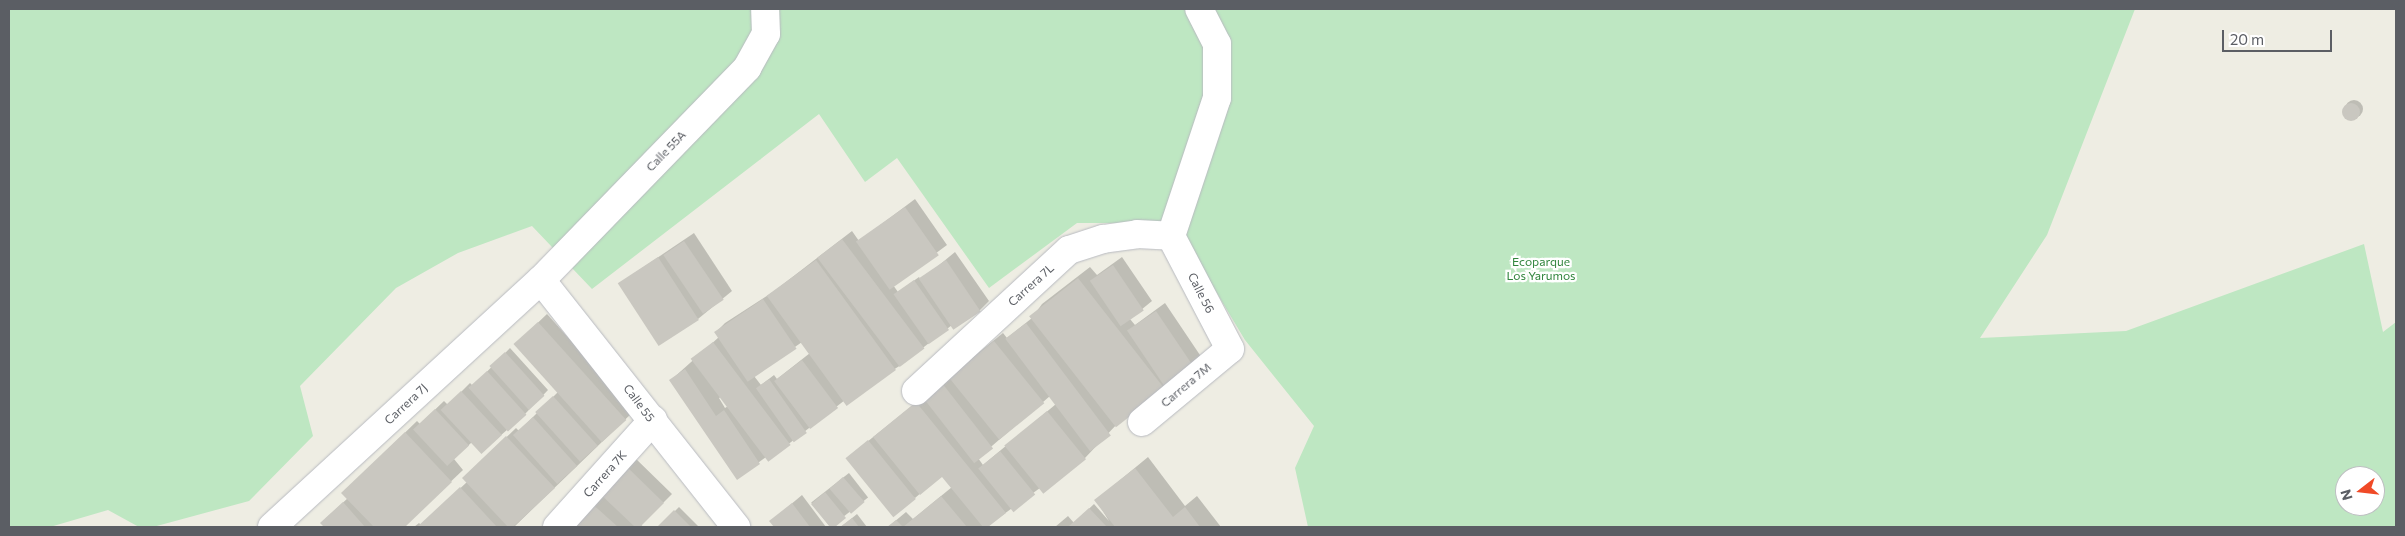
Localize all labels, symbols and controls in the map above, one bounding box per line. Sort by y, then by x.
scale bar [2225,20,2335,52]
text: 20 m [2230,30,2264,48]
street label: Calle 55A [643,128,689,174]
park label: Ecoparque Los Yarumos [1506,255,1576,283]
street label: Carrera 7L [1005,261,1057,309]
street label: Calle 56 [1185,270,1217,316]
street label: Carrera 7M [1158,360,1214,410]
street label: Carrera 7J [382,381,430,427]
street label: Calle 55 [620,381,658,425]
street label: Carrera 7K [580,448,630,500]
north arrow [2335,466,2385,516]
text: N [2336,488,2356,502]

